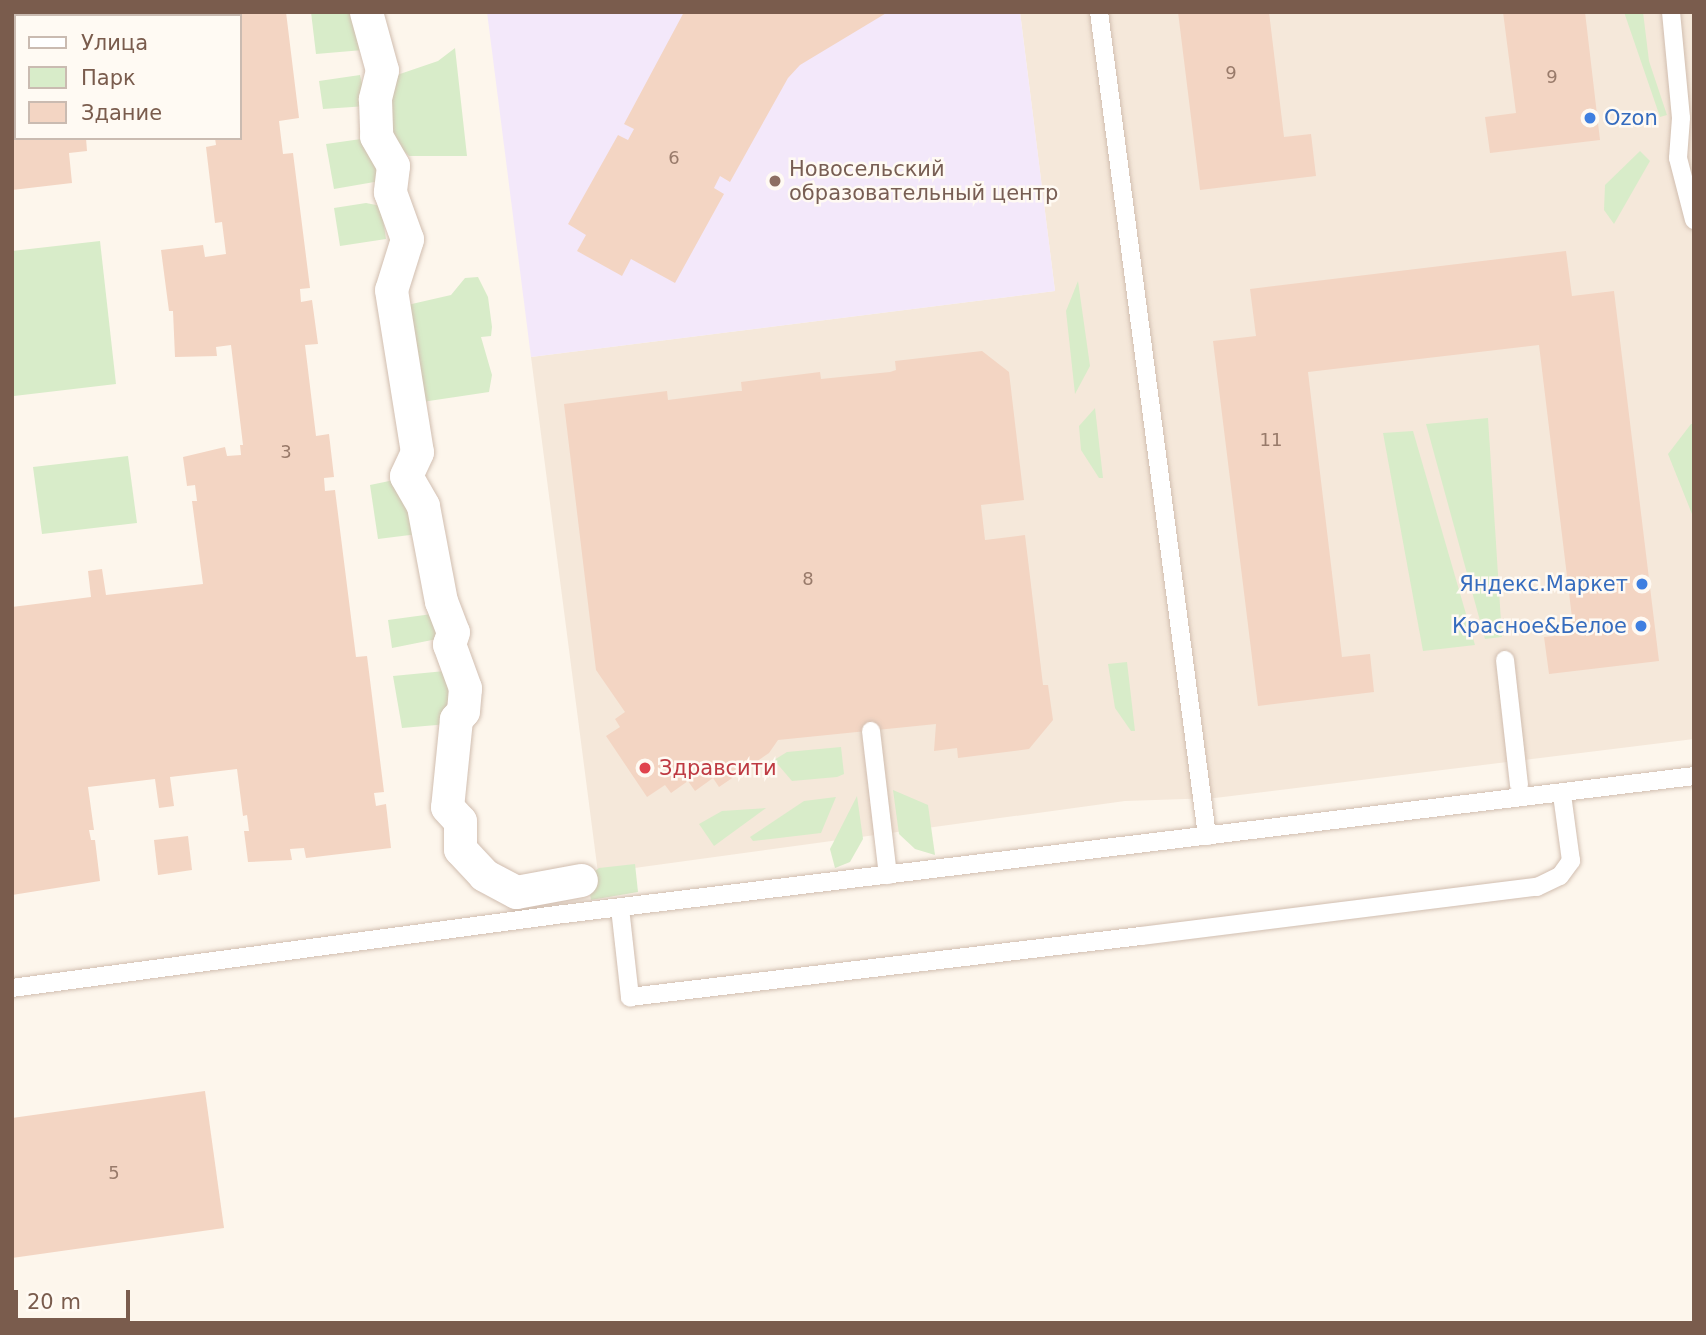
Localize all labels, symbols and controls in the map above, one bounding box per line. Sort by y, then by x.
legend [14,14,242,140]
text: Улица [81,31,148,55]
house number: 9 [1225,62,1237,84]
text: Парк [81,66,136,90]
house number: 9 [1546,66,1558,88]
text: Здание [81,101,162,125]
place label: Ozon [1604,105,1658,131]
marker: Ozon [1582,110,1598,126]
house number: 6 [668,147,680,169]
place label: Новосельский образовательный центр [789,156,1058,206]
marker: Новосельский образовательный центр [767,173,783,189]
house number: 11 [1260,429,1282,451]
house number: 3 [280,441,292,463]
house number: 8 [802,568,814,590]
place label: Яндекс.Маркет [1459,571,1628,597]
marker: Яндекс.Маркет [1634,576,1650,592]
place label: Красное&Белое [1452,613,1627,639]
marker: Красное&Белое [1633,618,1649,634]
place label: Здравсити [659,755,777,781]
marker: Здравсити [637,760,653,776]
house number: 5 [108,1162,120,1184]
scale bar [18,1276,133,1320]
text: 20 m [27,1290,81,1314]

